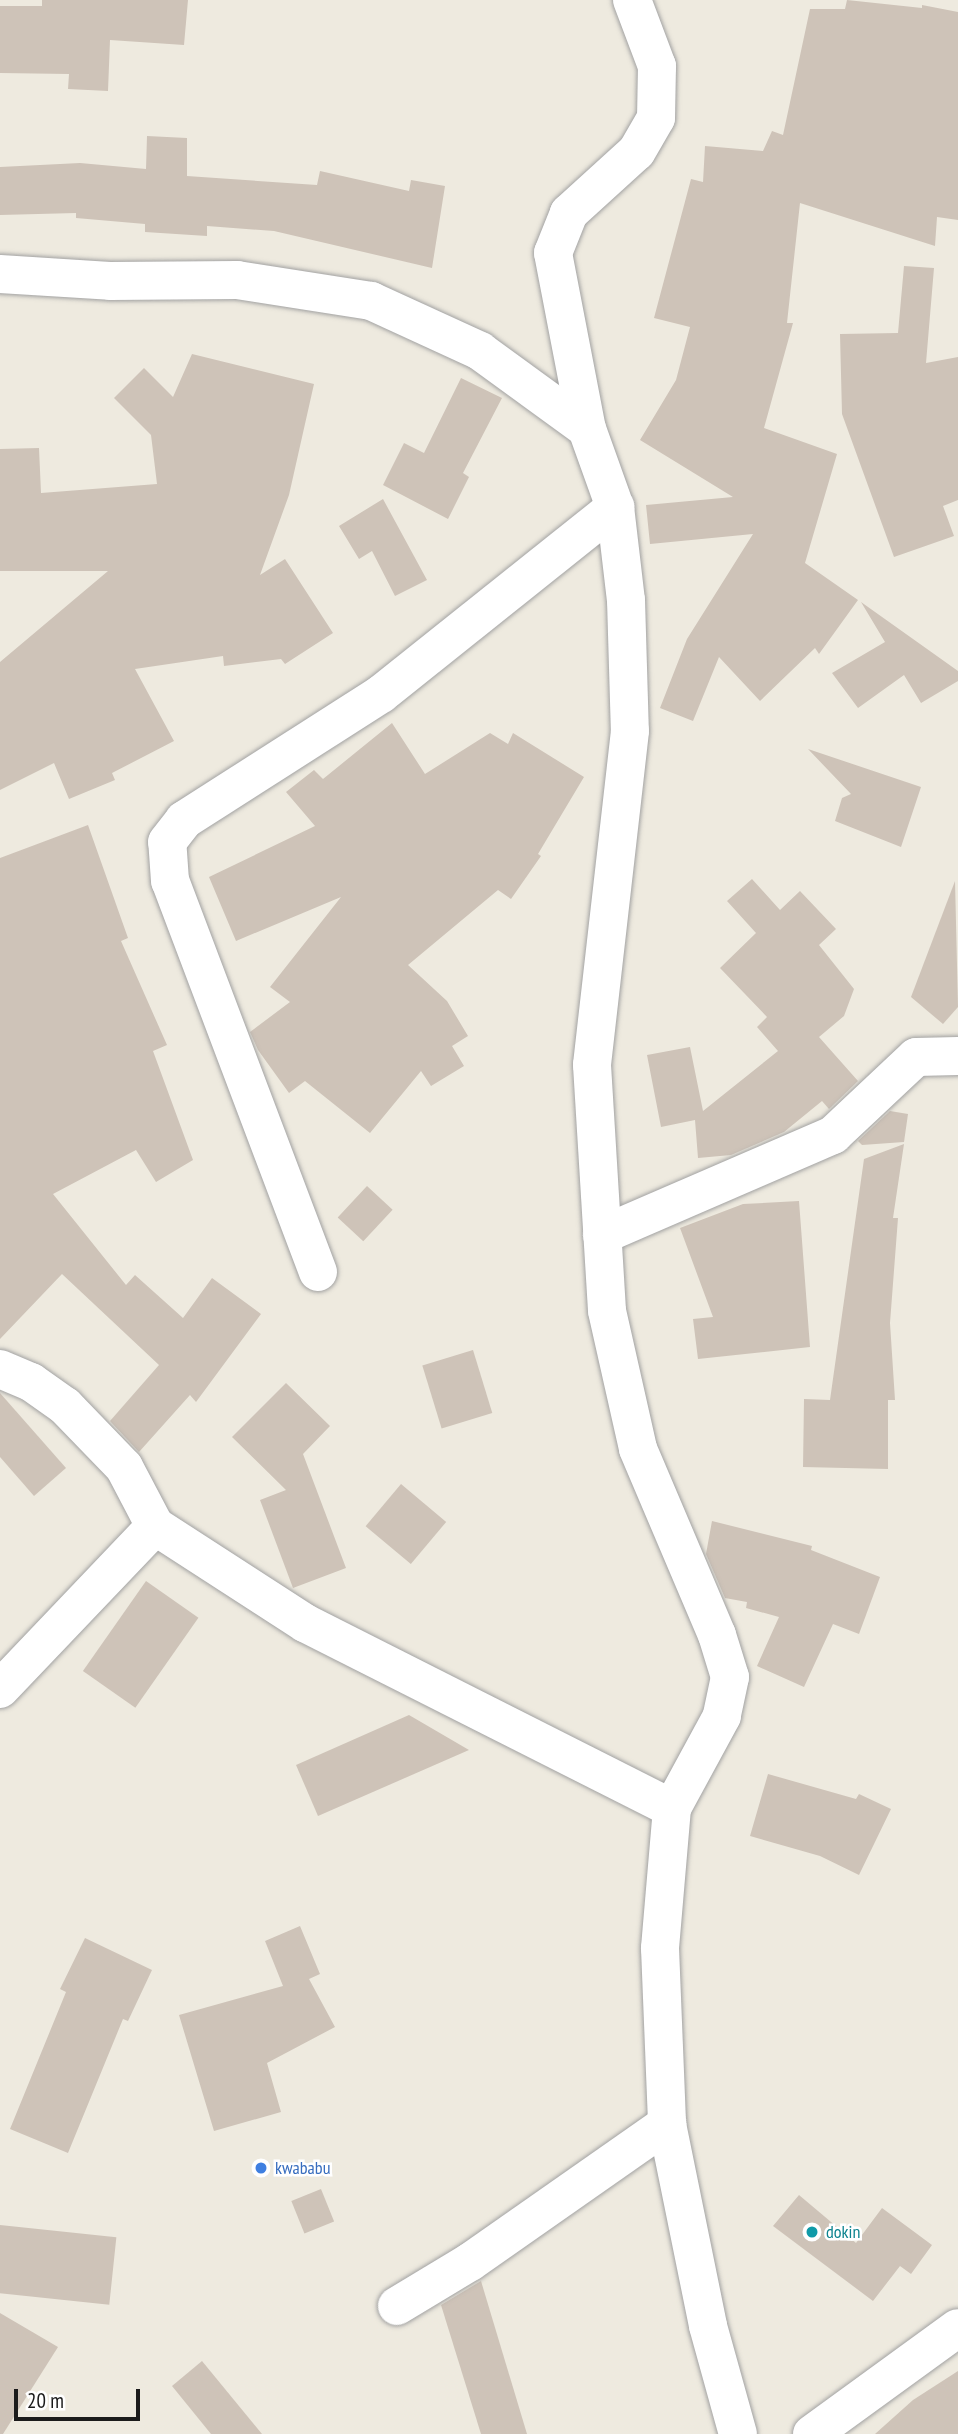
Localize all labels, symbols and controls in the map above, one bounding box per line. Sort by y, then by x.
place label: kwababu [275,2157,330,2179]
marker: kwababu [253,2160,269,2176]
place label: dokin [826,2221,860,2243]
marker: dokin [804,2224,820,2240]
scale bar [18,2374,144,2418]
text: 20 m [27,2387,64,2414]

